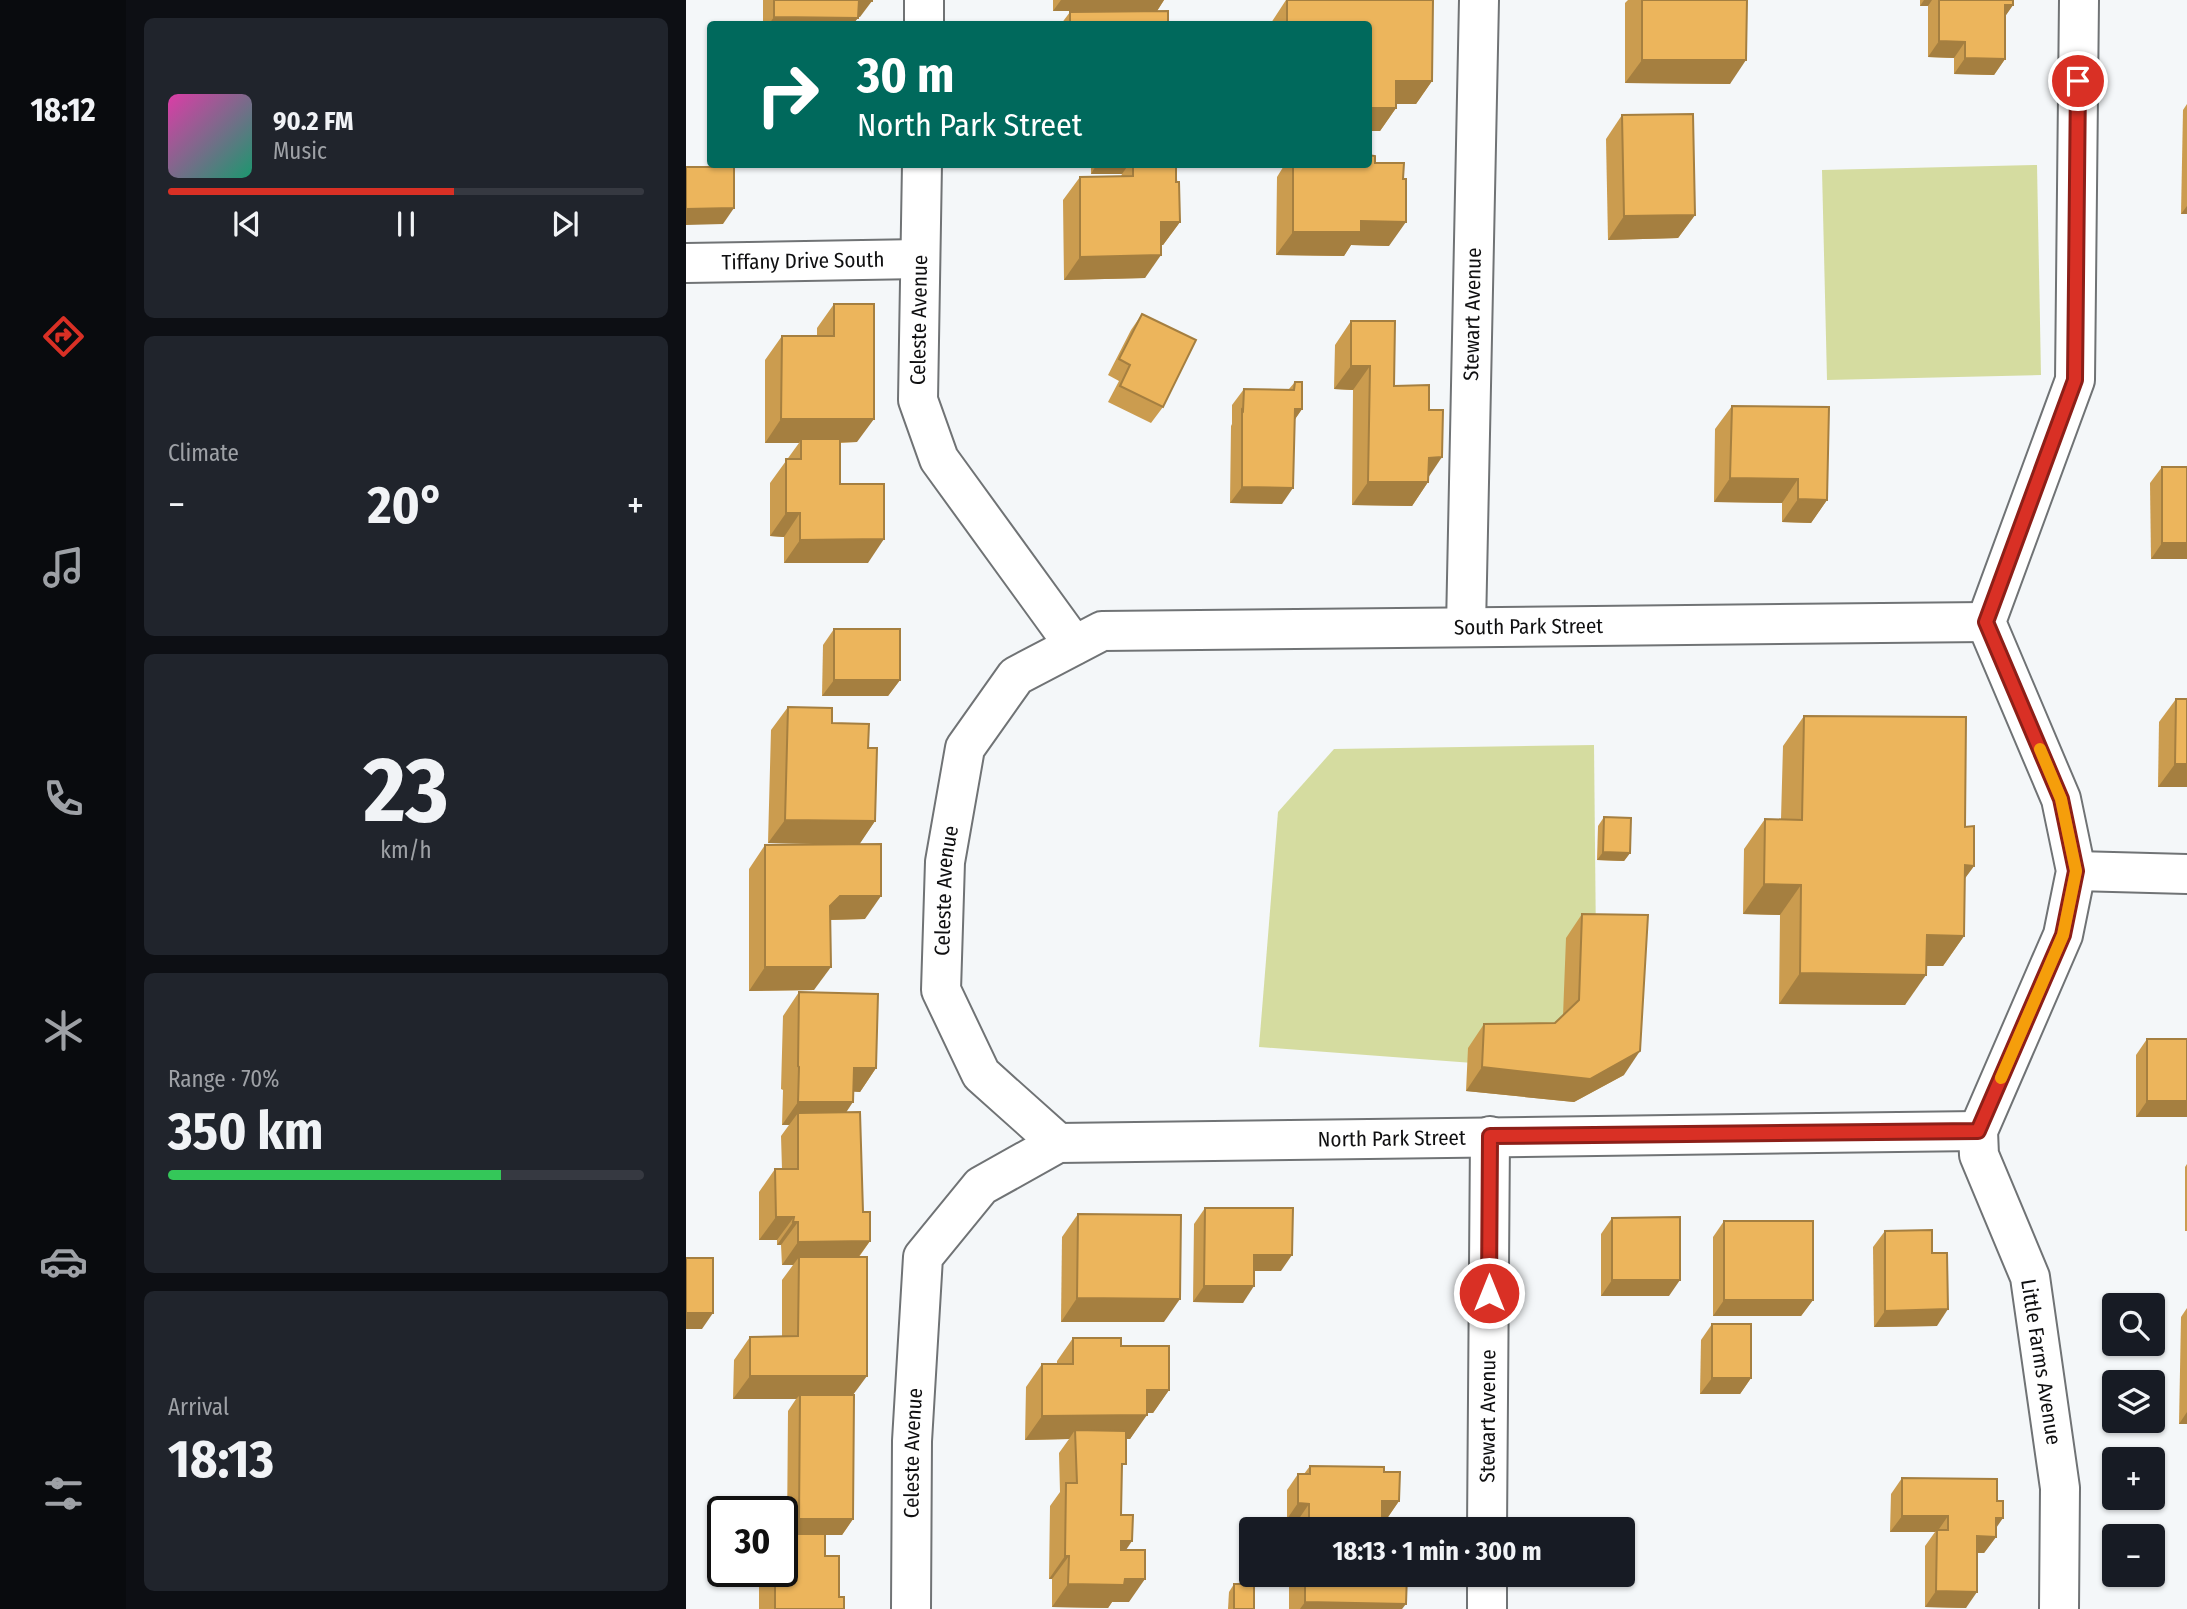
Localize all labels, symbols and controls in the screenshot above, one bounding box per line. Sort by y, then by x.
text: 30 m [857,46,955,105]
icon: right [742,49,833,140]
pin [2048,51,2108,111]
icon: arrive [2059,62,2097,100]
text: 18:12 [30,91,96,129]
text: 90.2 FM [273,106,354,137]
text: North Park Street [857,106,1082,144]
text: Music [273,137,327,165]
icon: previous [228,205,266,243]
icon: pause [387,205,425,243]
icon: next [546,205,584,243]
street label: Tiffany Drive South [721,247,885,275]
street label: Stewart Avenue [1458,247,1487,381]
street label: Celeste Avenue [905,255,933,385]
icon: directions [39,312,88,361]
text: Climate [168,439,239,467]
text: 20° [368,474,444,537]
text: − [168,482,185,528]
text: + [627,482,644,528]
icon: music [39,543,88,592]
street label: South Park Street [1454,613,1603,640]
text: 23 [363,736,449,845]
icon: phone [39,774,88,823]
street label: Celeste Avenue [929,824,964,956]
text: km/h [380,836,432,864]
icon: climate [39,1006,88,1055]
text: Range · 70% [168,1065,279,1093]
text: 350 km [168,1100,323,1163]
street label: North Park Street [1318,1125,1466,1153]
icon: car [39,1237,88,1286]
position arrow [1452,1256,1526,1330]
street label: Little Farms Avenue [2015,1277,2067,1447]
map controls [2102,1293,2165,1587]
button: search [2102,1293,2165,1356]
street label: Stewart Avenue [1474,1349,1501,1483]
button: layers [2102,1370,2165,1433]
street label: Celeste Avenue [899,1387,928,1518]
text: Arrival [168,1393,229,1421]
text: 18:13 [168,1428,274,1491]
button: + [2102,1447,2165,1510]
icon: filters [39,1469,88,1518]
speed limit sign: 30 [707,1496,798,1587]
button: − [2102,1524,2165,1587]
text: 18:13 · 1 min · 300 m [1332,1536,1542,1567]

